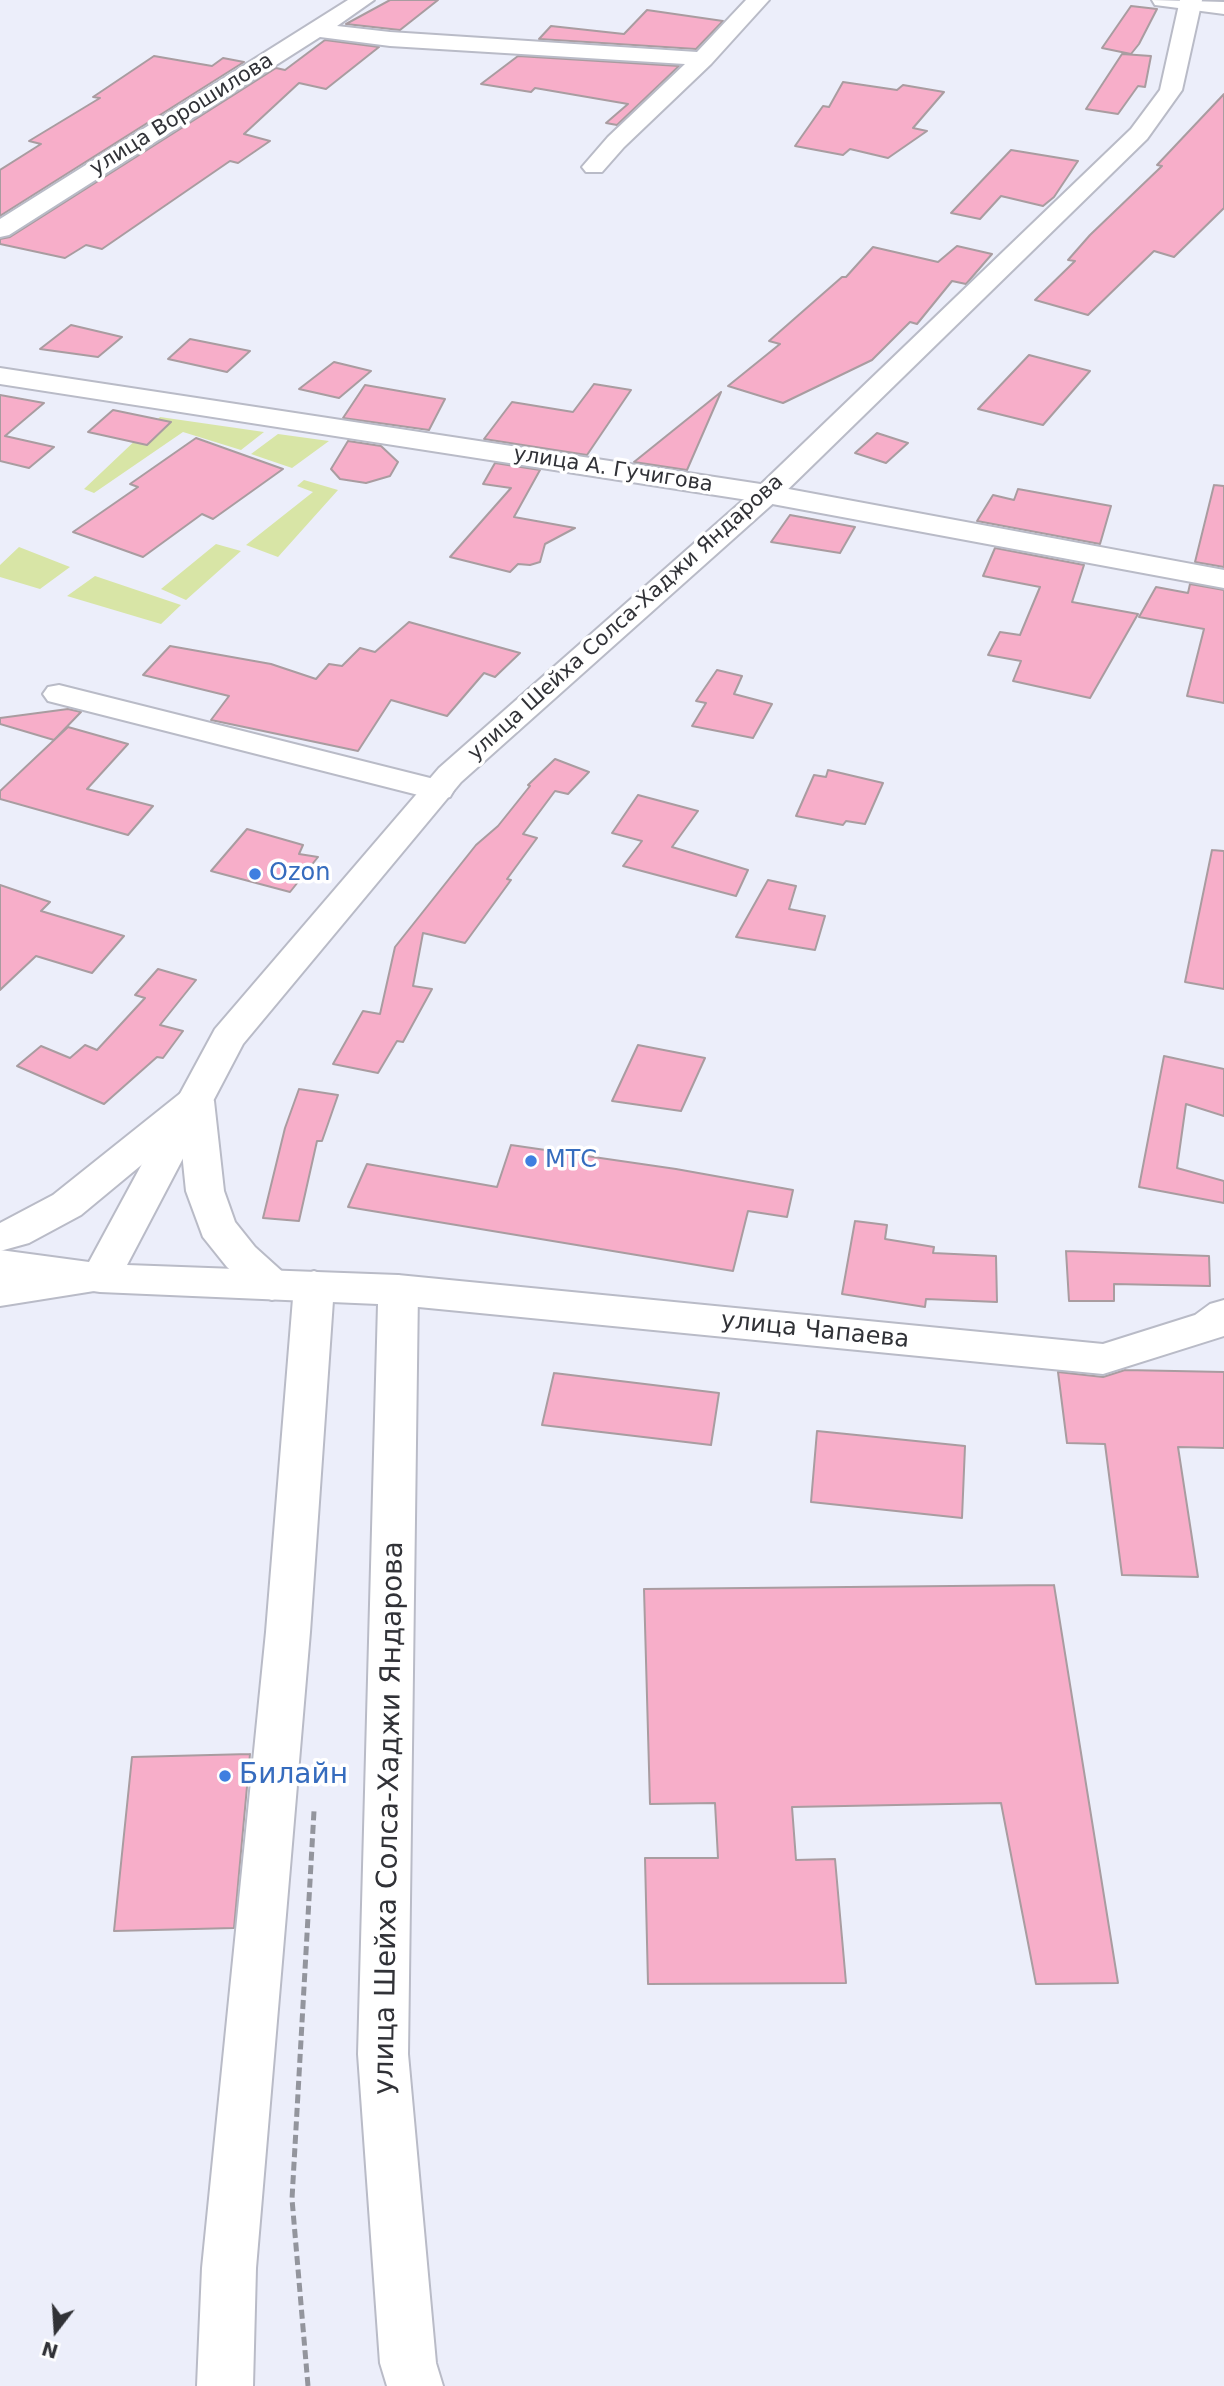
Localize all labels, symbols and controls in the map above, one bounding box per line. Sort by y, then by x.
street label: улица Ворошилова [86,48,278,182]
street label: улица А. Гучигова [512,442,714,498]
street label: улица Шейха Солса-Хаджи Яндарова [463,470,789,766]
place label: Ozon [269,860,330,888]
marker: Ozon [247,866,263,882]
place label: МТС [545,1147,597,1175]
marker: МТС [523,1153,539,1169]
street label: улица Чапаева [720,1307,910,1355]
street label: улица Шейха Солса-Хаджи Яндарова [368,1541,412,2095]
place label: Билайн [239,1759,348,1793]
marker: Билайн [217,1768,233,1784]
north arrow [21,2295,91,2365]
text: N [39,2337,61,2363]

